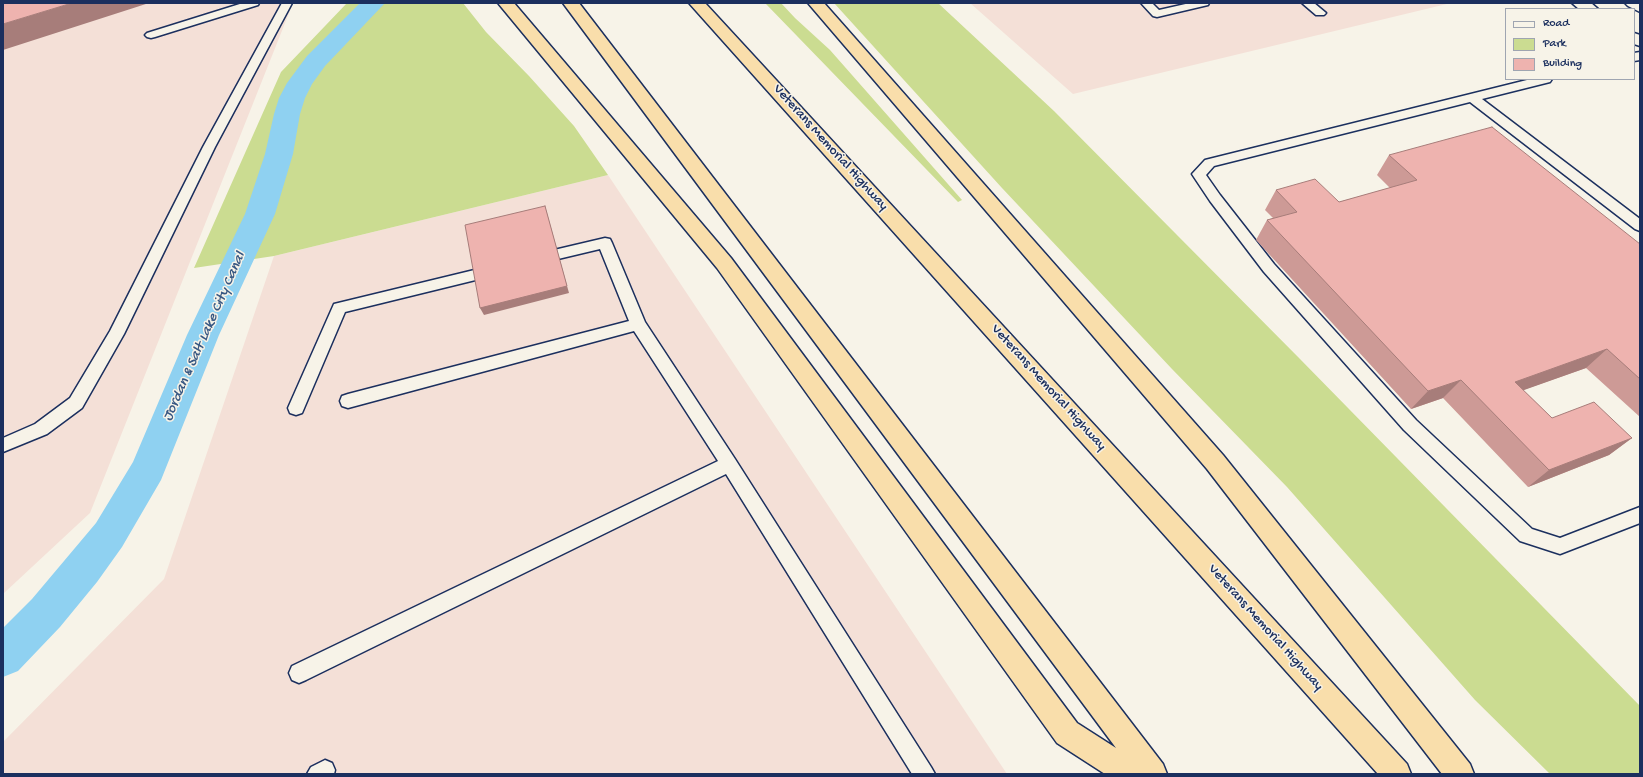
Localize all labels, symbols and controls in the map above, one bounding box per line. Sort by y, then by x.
legend [1505,8,1635,80]
text: Road [1543,17,1569,31]
text: Park [1543,37,1566,51]
text: Building [1543,57,1582,71]
street label: Veterans Memorial Highway [769,81,891,215]
water label: Jordan & Salt Lake City Canal [160,250,250,424]
street label: Veterans Memorial Highway [987,321,1109,455]
street label: Veterans Memorial Highway [1204,561,1326,695]

